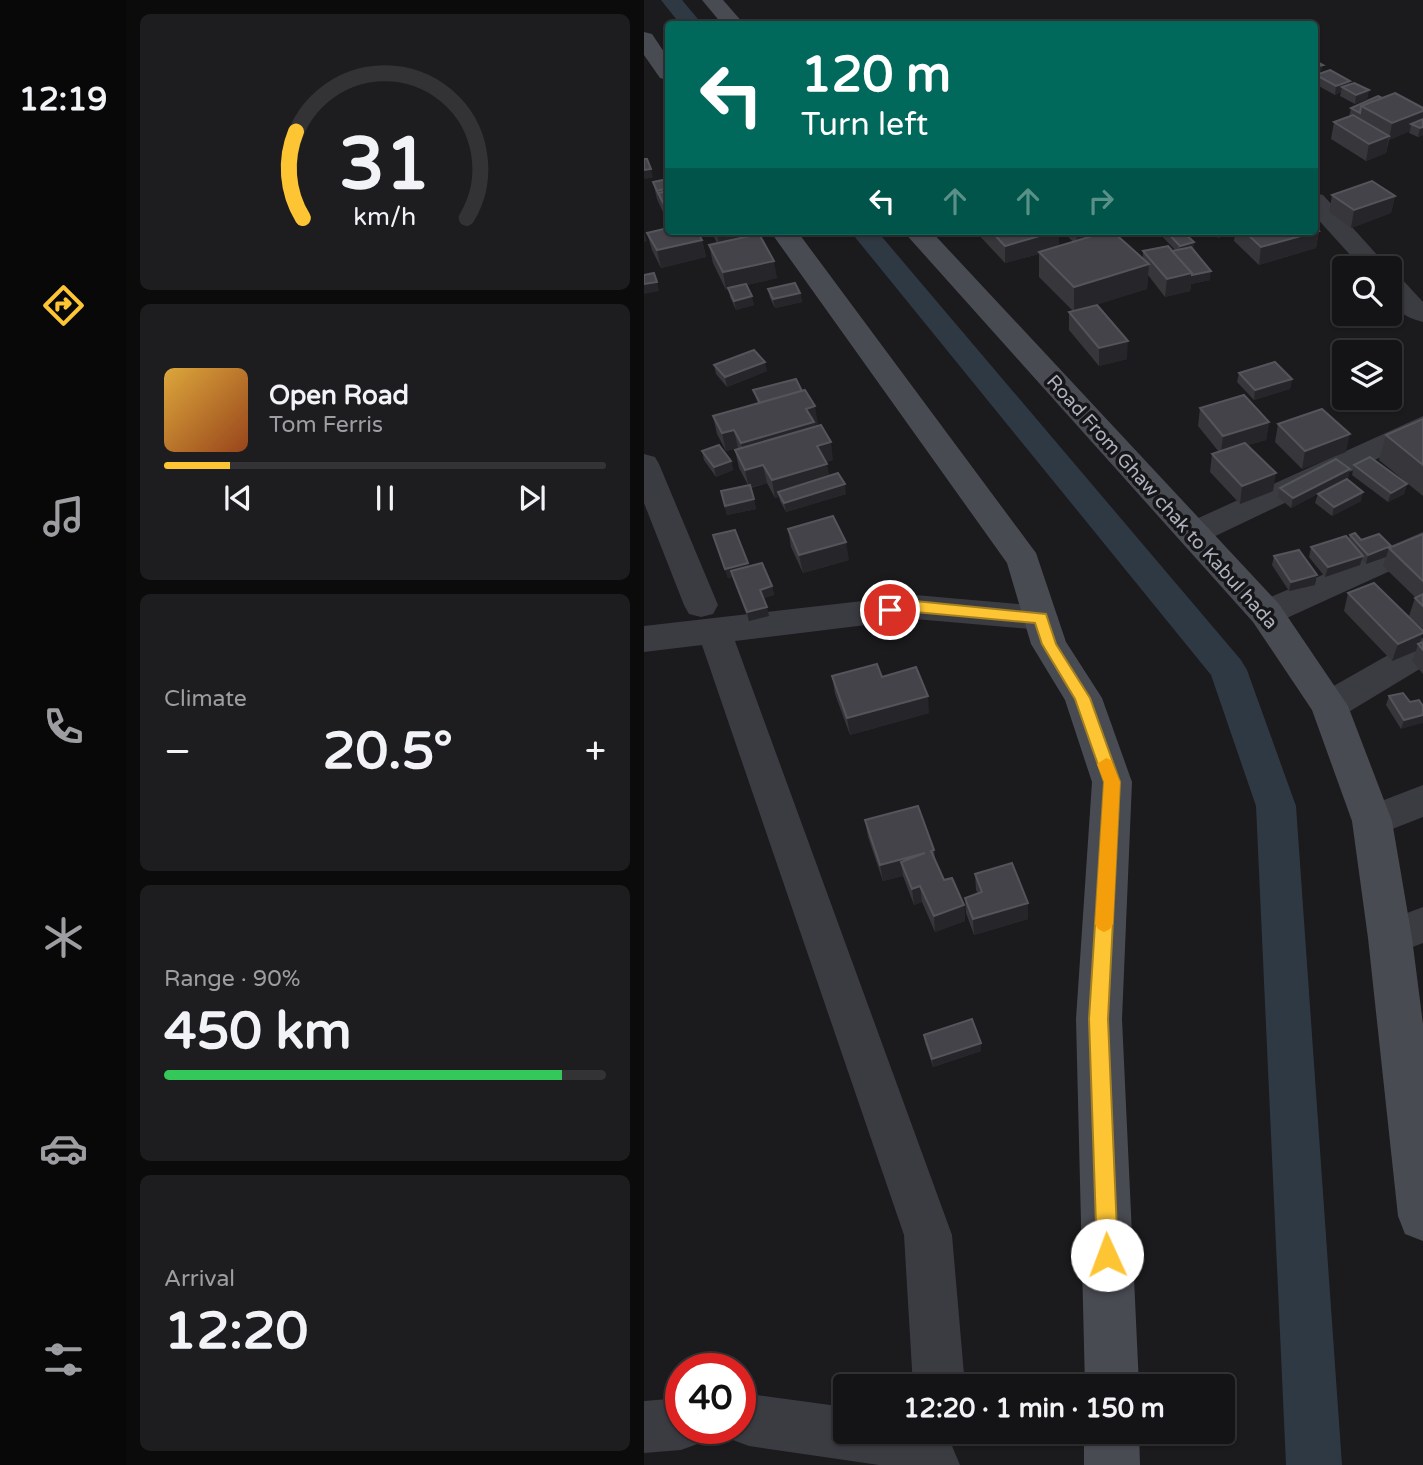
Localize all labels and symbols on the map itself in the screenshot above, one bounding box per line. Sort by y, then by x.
street label: Road From Ghaw chak to Kabul hada [1042,371,1282,633]
pin [860,580,920,640]
position arrow [1070,1218,1144,1292]
speed limit sign: 40 [665,1353,756,1444]

